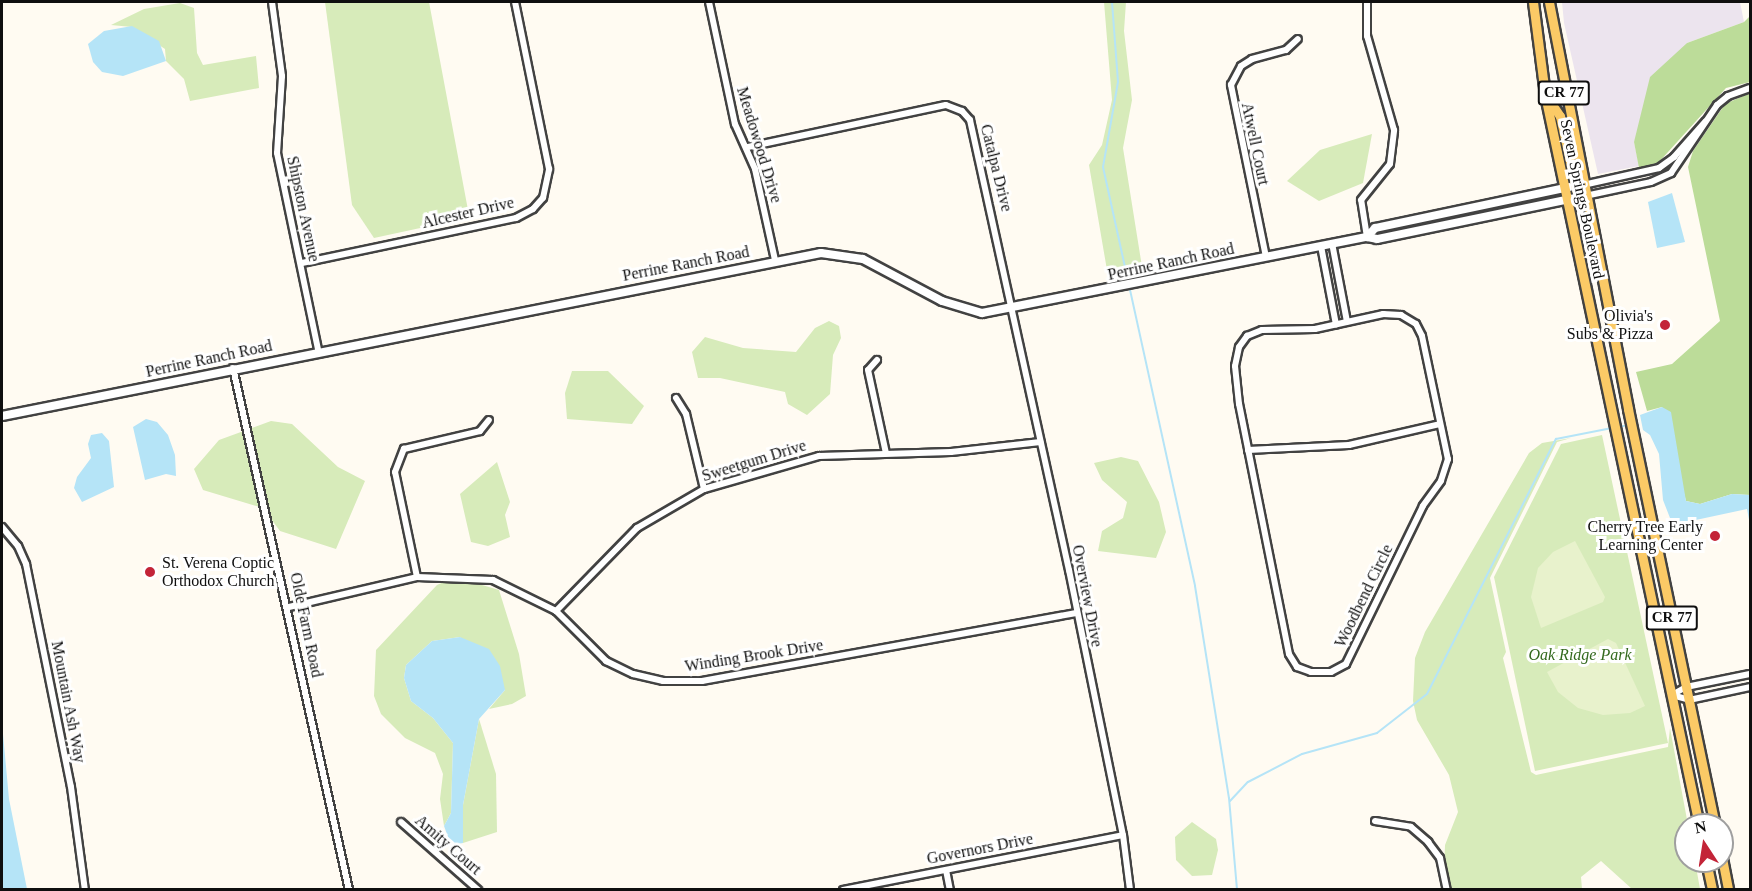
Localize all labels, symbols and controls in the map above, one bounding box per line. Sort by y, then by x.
road number: CR 77 [1537,81,1591,105]
street label: Meadowood Drive [732,85,786,205]
street label: Atwell Court [1237,101,1273,187]
street label: Seven Springs Boulevard [1556,117,1608,281]
street label: Catalpa Drive [976,122,1016,214]
street label: Shipston Avenue [282,154,324,264]
street label: Alcester Drive [420,193,516,233]
street label: Perrine Ranch Road [1106,239,1236,285]
street label: Perrine Ranch Road [621,242,751,286]
place label: Olivia's Subs & Pizza [1567,306,1653,344]
marker: Olivia's Subs & Pizza [1658,318,1672,332]
street label: Perrine Ranch Road [144,336,274,382]
street label: Sweetgum Drive [700,436,808,486]
place label: Cherry Tree Early Learning Center [1587,517,1703,555]
marker: Cherry Tree Early Learning Center [1708,529,1722,543]
street label: Woodbend Circle [1331,541,1397,651]
street label: Overview Drive [1068,543,1106,649]
place label: St. Verena Coptic Orthodox Church [162,553,274,591]
marker: St. Verena Coptic Orthodox Church [143,565,157,579]
street label: Olde Farm Road [286,571,326,679]
road number: CR 77 [1645,606,1699,630]
street label: Winding Brook Drive [683,636,825,676]
street label: Mountain Ash Way [47,639,89,765]
park label: Oak Ridge Park [1528,645,1632,665]
street label: Amity Court [411,811,485,879]
north arrow [1674,813,1734,873]
text: N [1693,817,1708,836]
street label: Governors Drive [925,829,1035,869]

